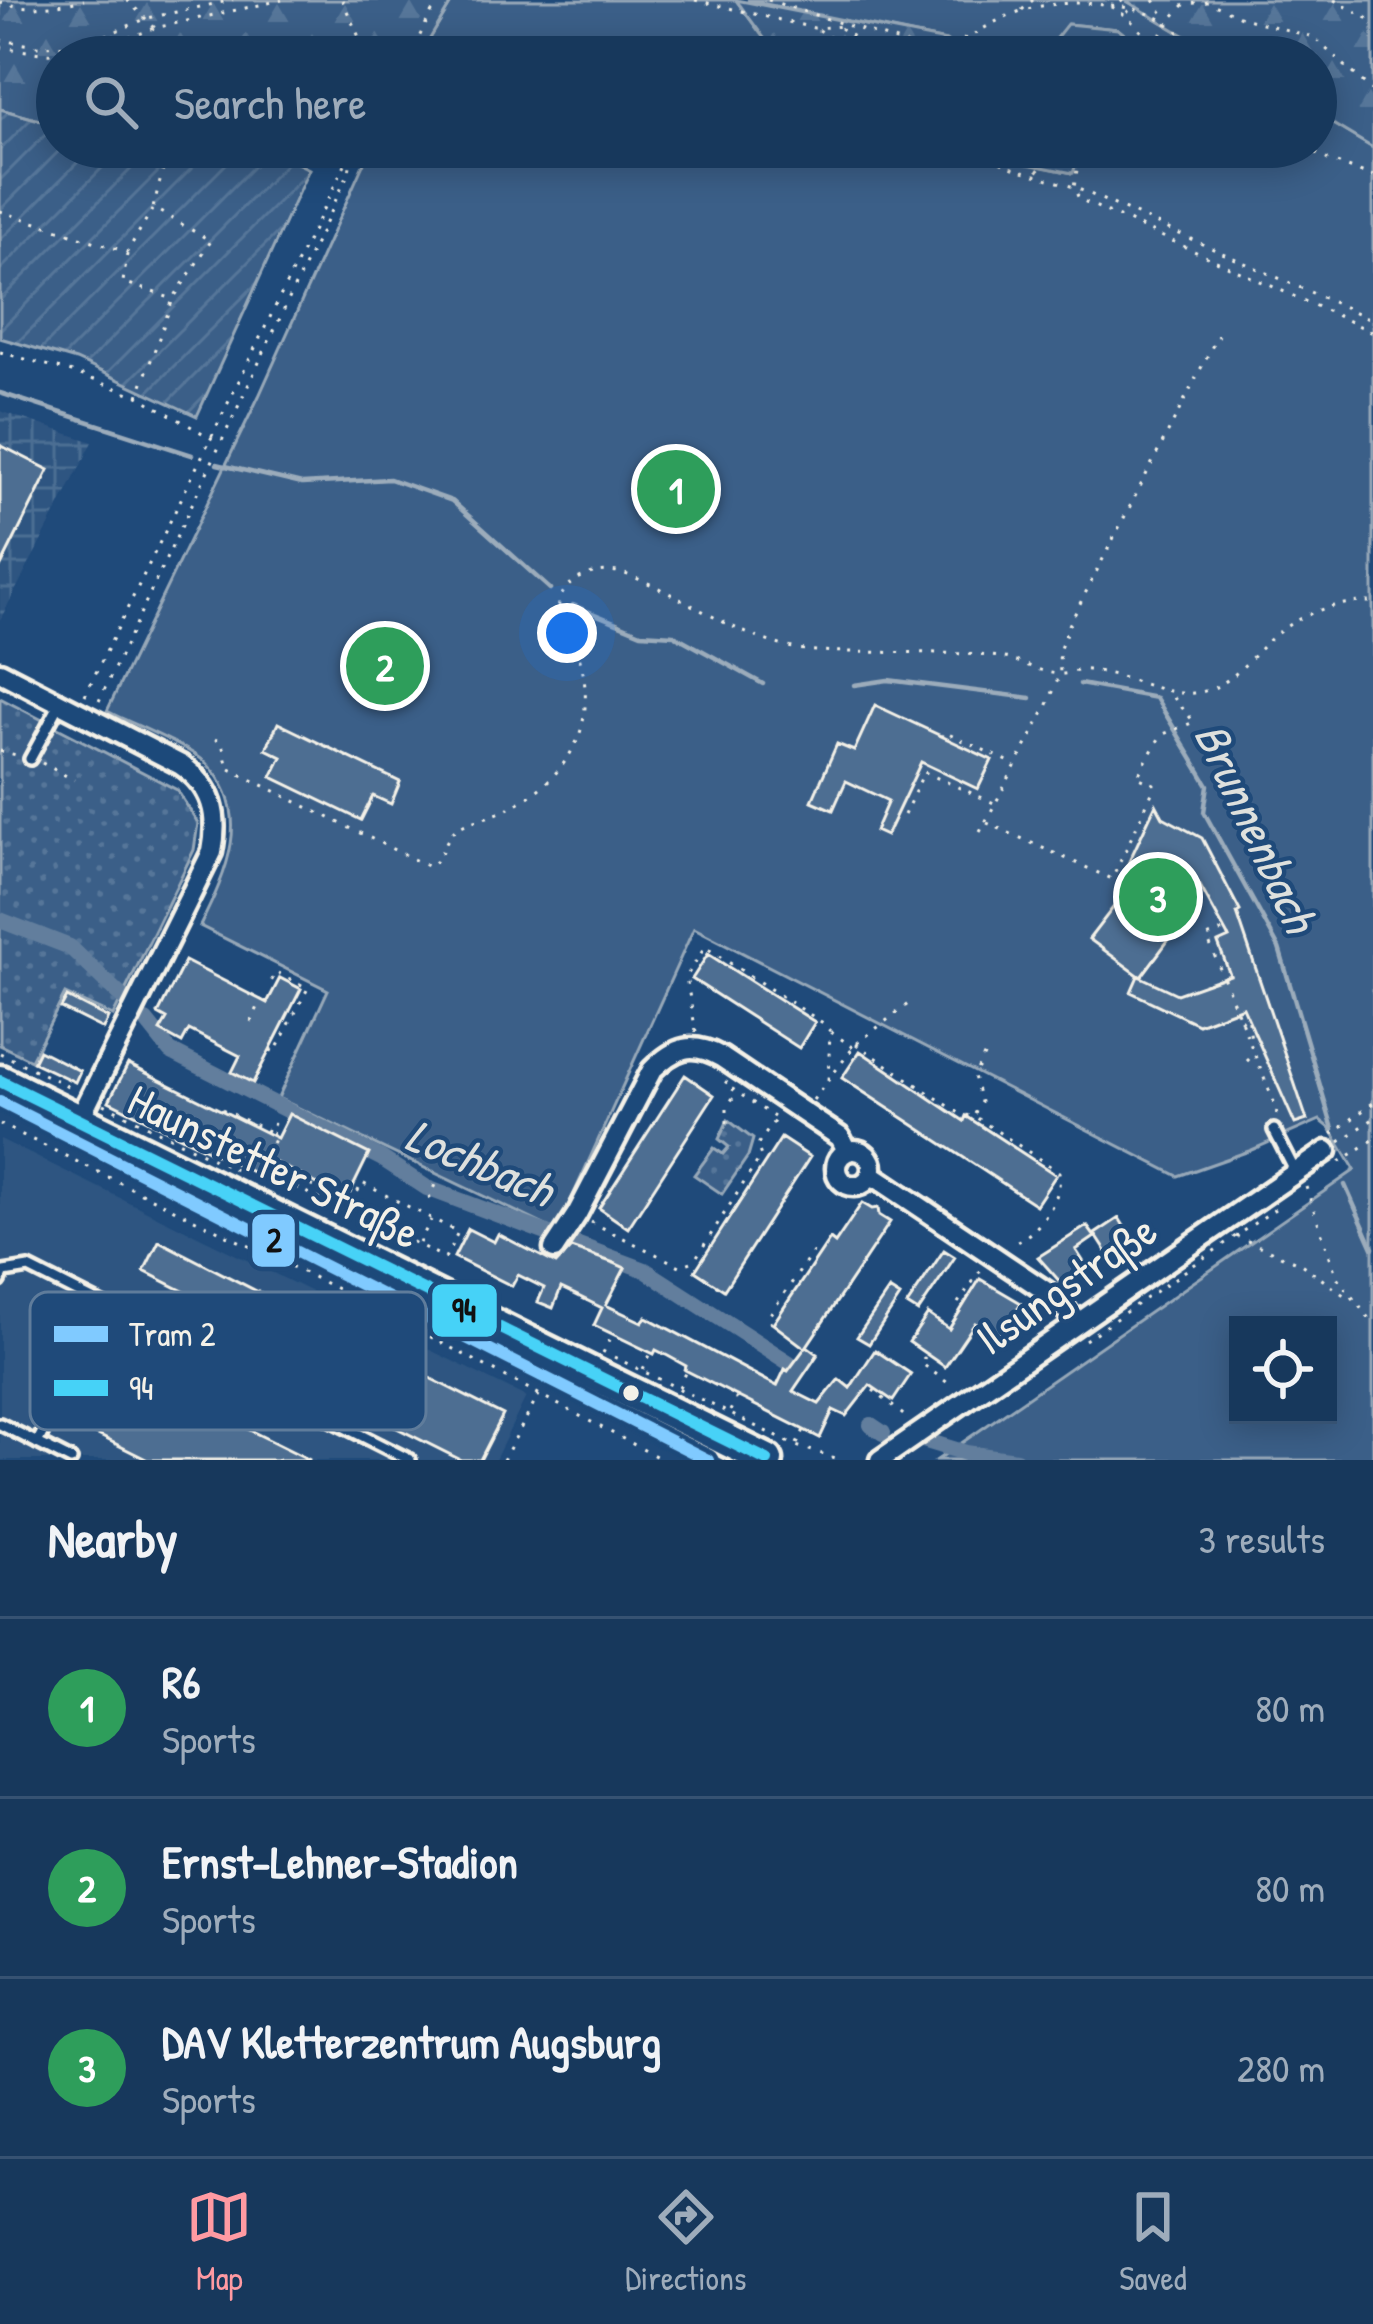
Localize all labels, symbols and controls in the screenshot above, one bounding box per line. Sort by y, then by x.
search box [36,36,1337,168]
icon: search [78,69,144,135]
text: Search here [174,72,366,133]
pin: 1 [637,444,715,534]
your location [537,603,597,663]
pin: 2 [346,621,424,711]
water label: Brunnenbach [1180,712,1334,944]
pin: 3 [1119,852,1197,942]
street label: Haunstetter Straße [118,1069,430,1263]
water label: Lochbach [397,1102,566,1223]
street label: Ilsungstraße [963,1199,1168,1368]
line badge: 2 [250,1212,297,1269]
text: 2 [266,1218,282,1262]
line badge: 94 [430,1282,499,1339]
text: 94 [452,1288,476,1332]
legend [30,1292,426,1430]
text: Tram 2 [129,1312,216,1356]
map controls [1229,1316,1337,1424]
button: locate [1229,1316,1337,1424]
text: 94 [129,1366,154,1410]
unlabelled marker [620,1382,642,1404]
text: Nearby [48,1504,178,1573]
text: 3 results [1199,1512,1325,1565]
text: R6 [162,1651,200,1712]
text: 1 [80,1681,94,1734]
text: 80 m [1255,1681,1325,1734]
text: Sports [162,1712,256,1765]
text: Ernst-Lehner-Stadion [162,1831,518,1892]
text: 2 [78,1861,96,1914]
text: 80 m [1255,1861,1325,1914]
text: Sports [162,1892,256,1945]
text: DAV Kletterzentrum Augsburg [162,2011,661,2072]
text: 3 [78,2041,96,2094]
text: 280 m [1237,2041,1325,2094]
text: Sports [162,2072,256,2125]
tab: Map [186,2184,252,2300]
tab: Directions [625,2184,747,2300]
tab: Saved [1119,2184,1187,2300]

